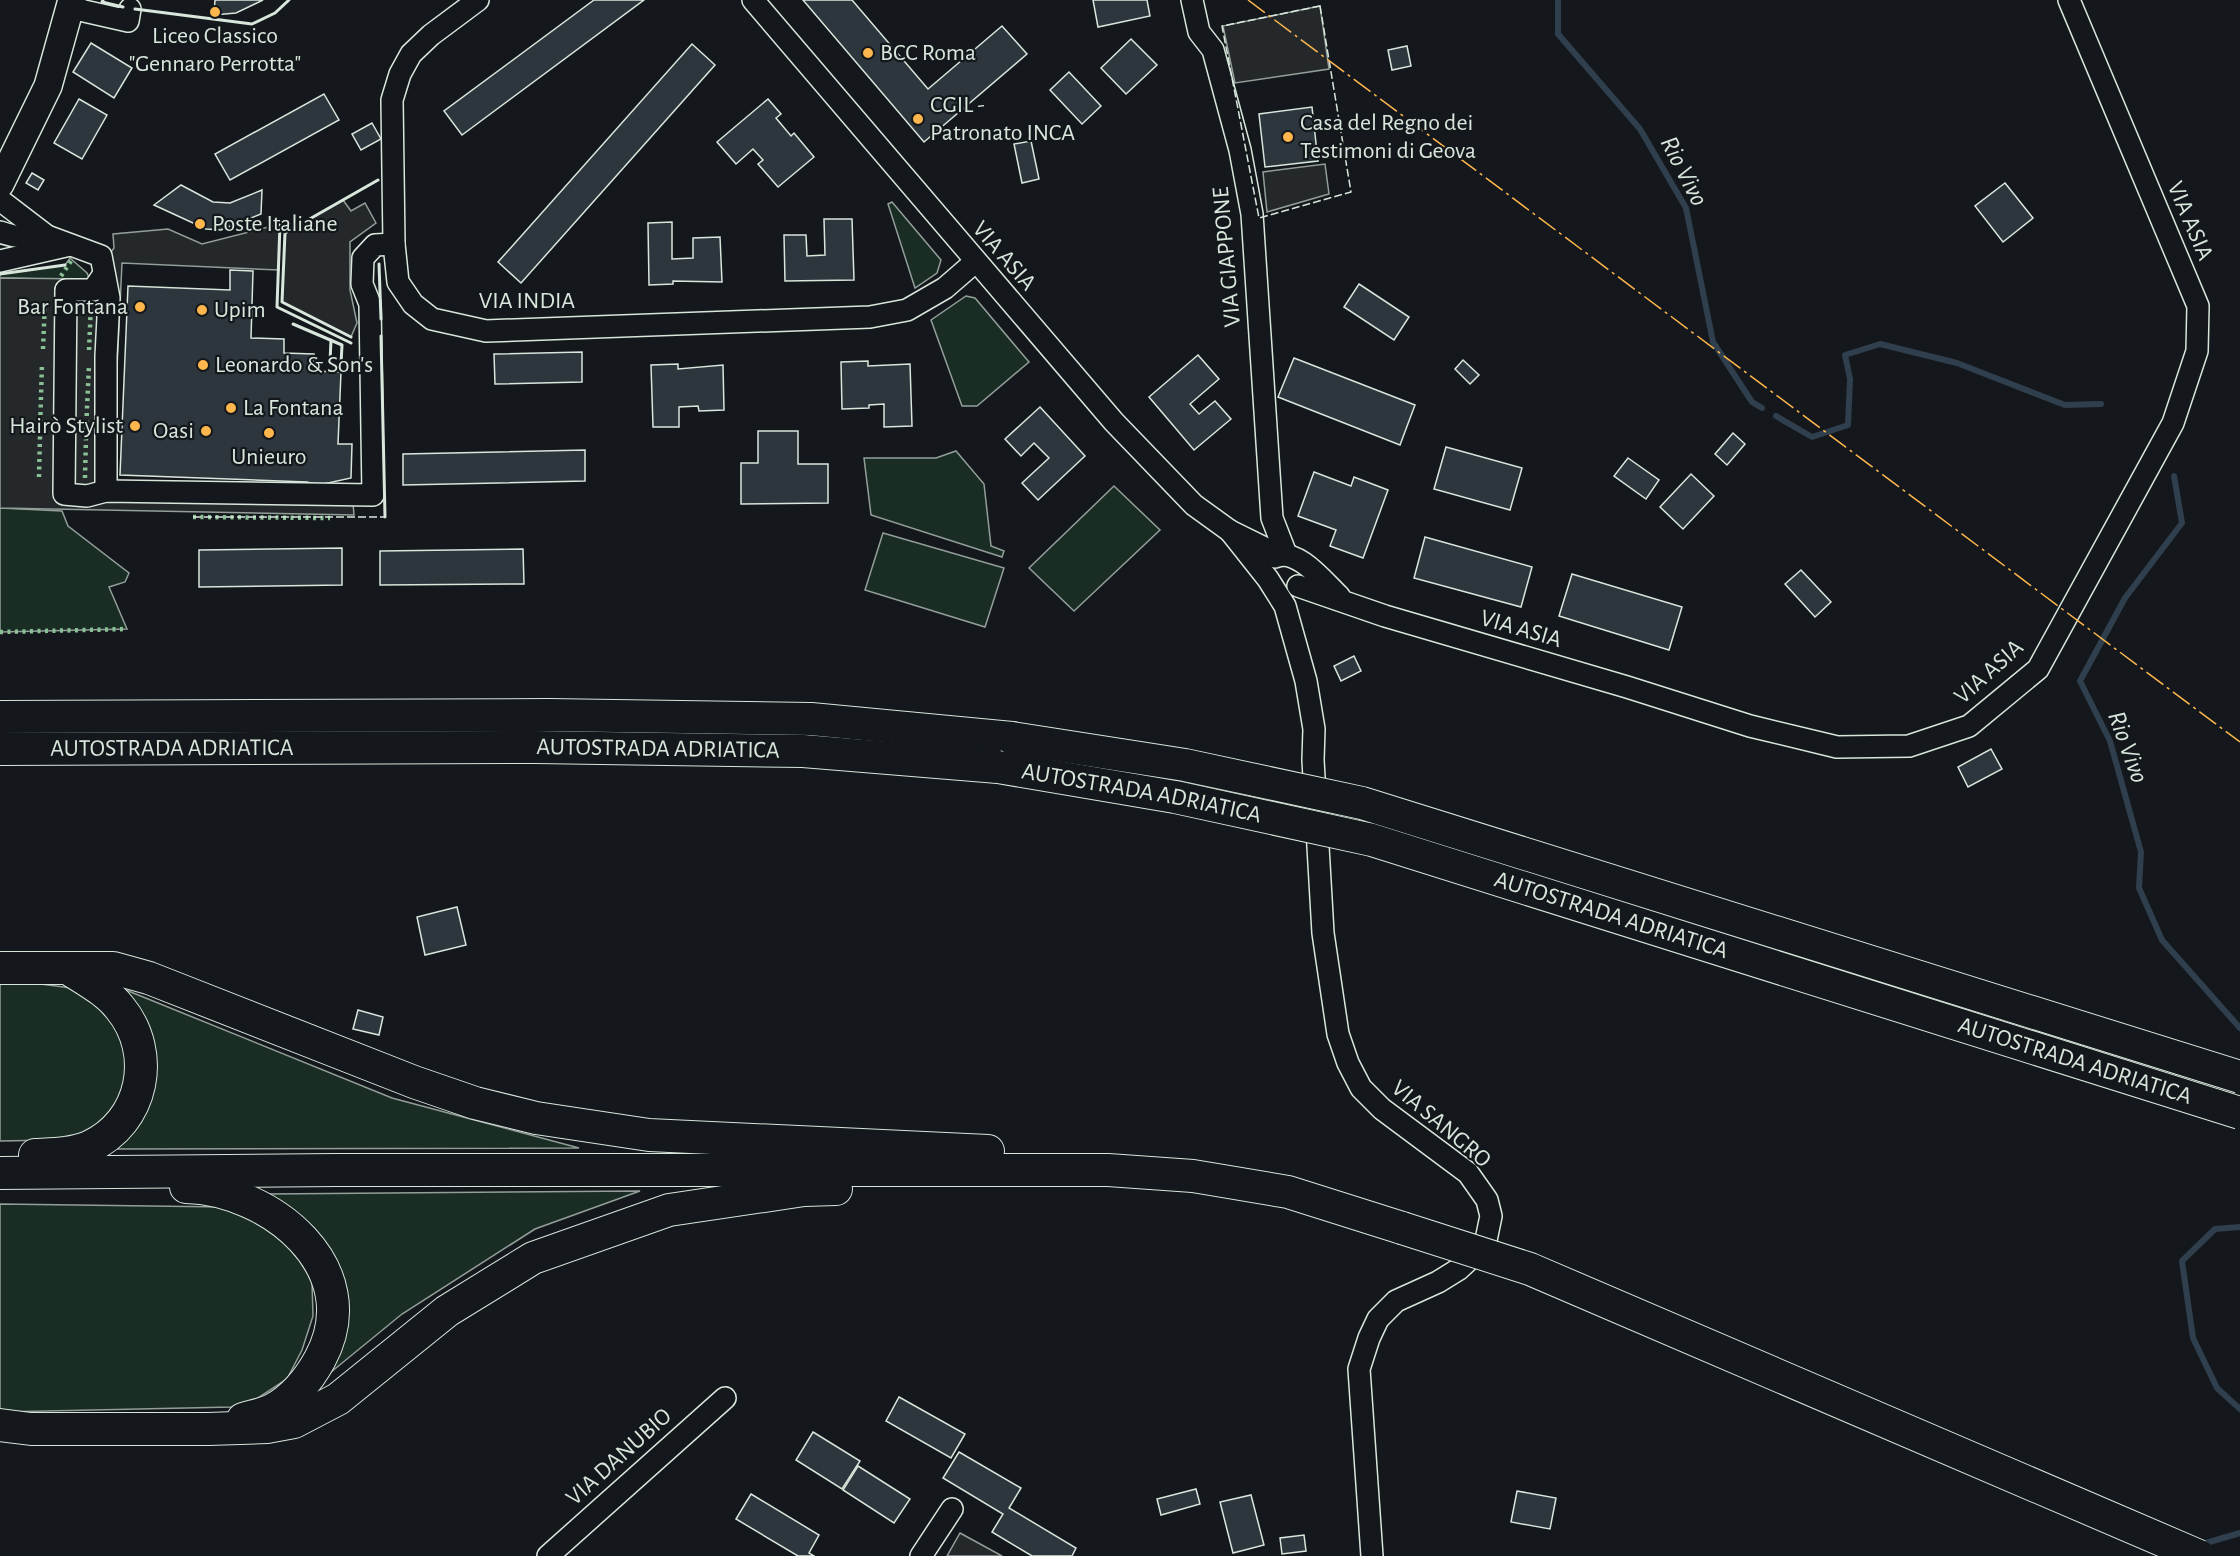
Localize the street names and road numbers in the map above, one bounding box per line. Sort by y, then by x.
street label: VIA ASIA [2163,178,2217,264]
street label: VIA GIAPPONE [1209,185,1245,328]
street label: VIA ASIA [968,217,1040,295]
street label: VIA INDIA [479,289,575,313]
street label: VIA ASIA [1478,606,1564,652]
street label: VIA ASIA [1950,635,2028,709]
street label: AUTOSTRADA ADRIATICA [536,735,780,763]
street label: AUTOSTRADA ADRIATICA [50,736,294,761]
street label: AUTOSTRADA ADRIATICA [1020,759,1264,828]
street label: AUTOSTRADA ADRIATICA [1492,867,1731,963]
street label: AUTOSTRADA ADRIATICA [1955,1013,2195,1109]
street label: VIA SANGRO [1387,1076,1495,1172]
street label: VIA DANUBIO [562,1404,676,1510]

